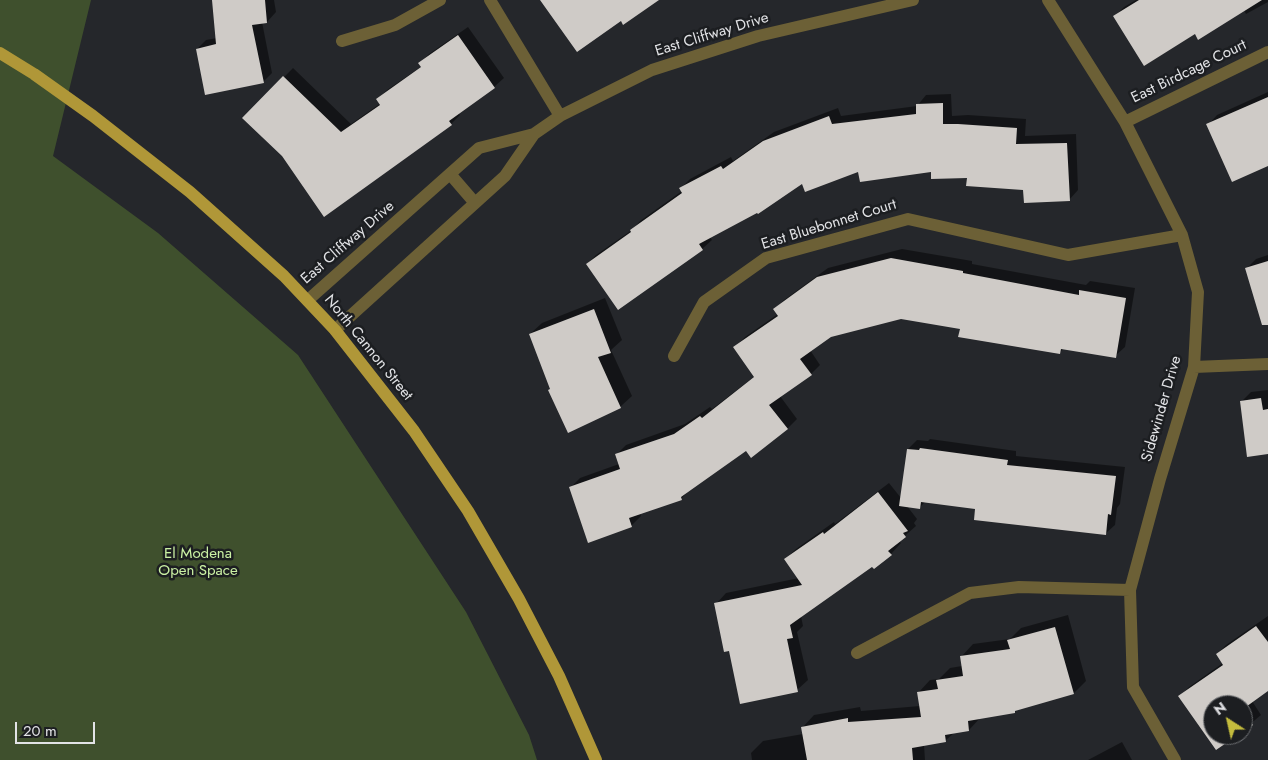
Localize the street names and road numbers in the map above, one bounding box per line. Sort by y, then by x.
street label: East Cliffway Drive [653,9,771,61]
street label: East Birdcage Court [1129,36,1249,108]
street label: East Bluebonnet Court [759,196,899,254]
street label: East Cliffway Drive [298,198,398,288]
street label: North Cannon Street [320,292,416,404]
street label: Sidewinder Drive [1138,354,1186,464]

